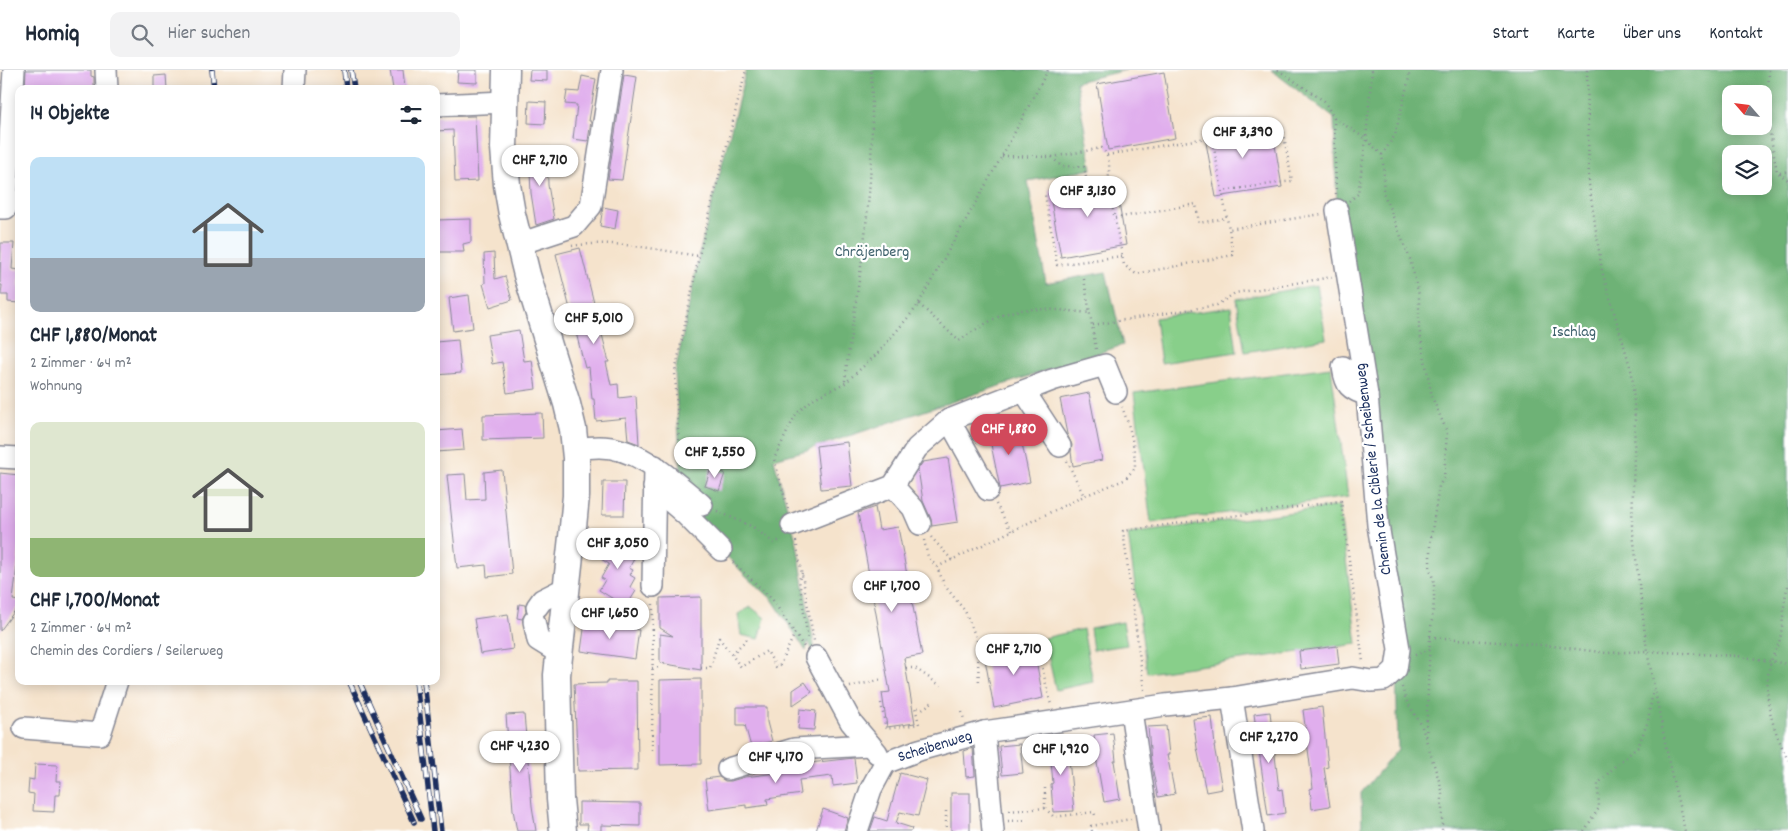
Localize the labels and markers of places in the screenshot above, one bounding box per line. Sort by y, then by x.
pin: CHF 3,390 [1186,116,1300,159]
pin: CHF 2,710 [483,144,597,187]
pin: CHF 3,130 [1031,176,1145,218]
pin: CHF 5,010 [537,302,651,345]
pin: CHF 1,880 [952,414,1066,456]
pin: CHF 2,550 [658,436,772,479]
pin: CHF 3,050 [561,528,675,570]
pin: CHF 1,700 [835,570,949,613]
pin: CHF 1,650 [553,598,667,640]
pin: CHF 2,710 [957,634,1071,676]
pin: CHF 2,270 [1212,722,1326,764]
pin: CHF 4,230 [463,730,577,773]
pin: CHF 1,920 [1004,734,1118,776]
pin: CHF 4,170 [719,742,833,784]

